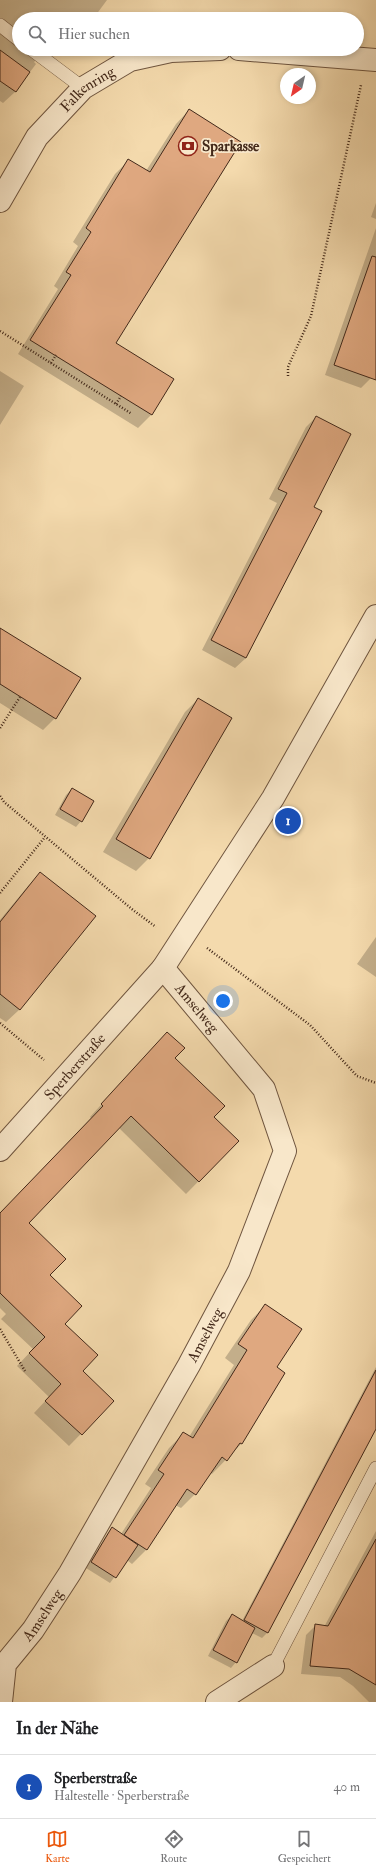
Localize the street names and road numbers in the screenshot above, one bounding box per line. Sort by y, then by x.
street label: Falkenring [56,62,119,116]
street label: Amselweg [170,979,223,1038]
street label: Sperberstraße [40,1030,110,1104]
street label: Amselweg [183,1304,228,1367]
street label: Amselweg [18,1585,67,1646]

